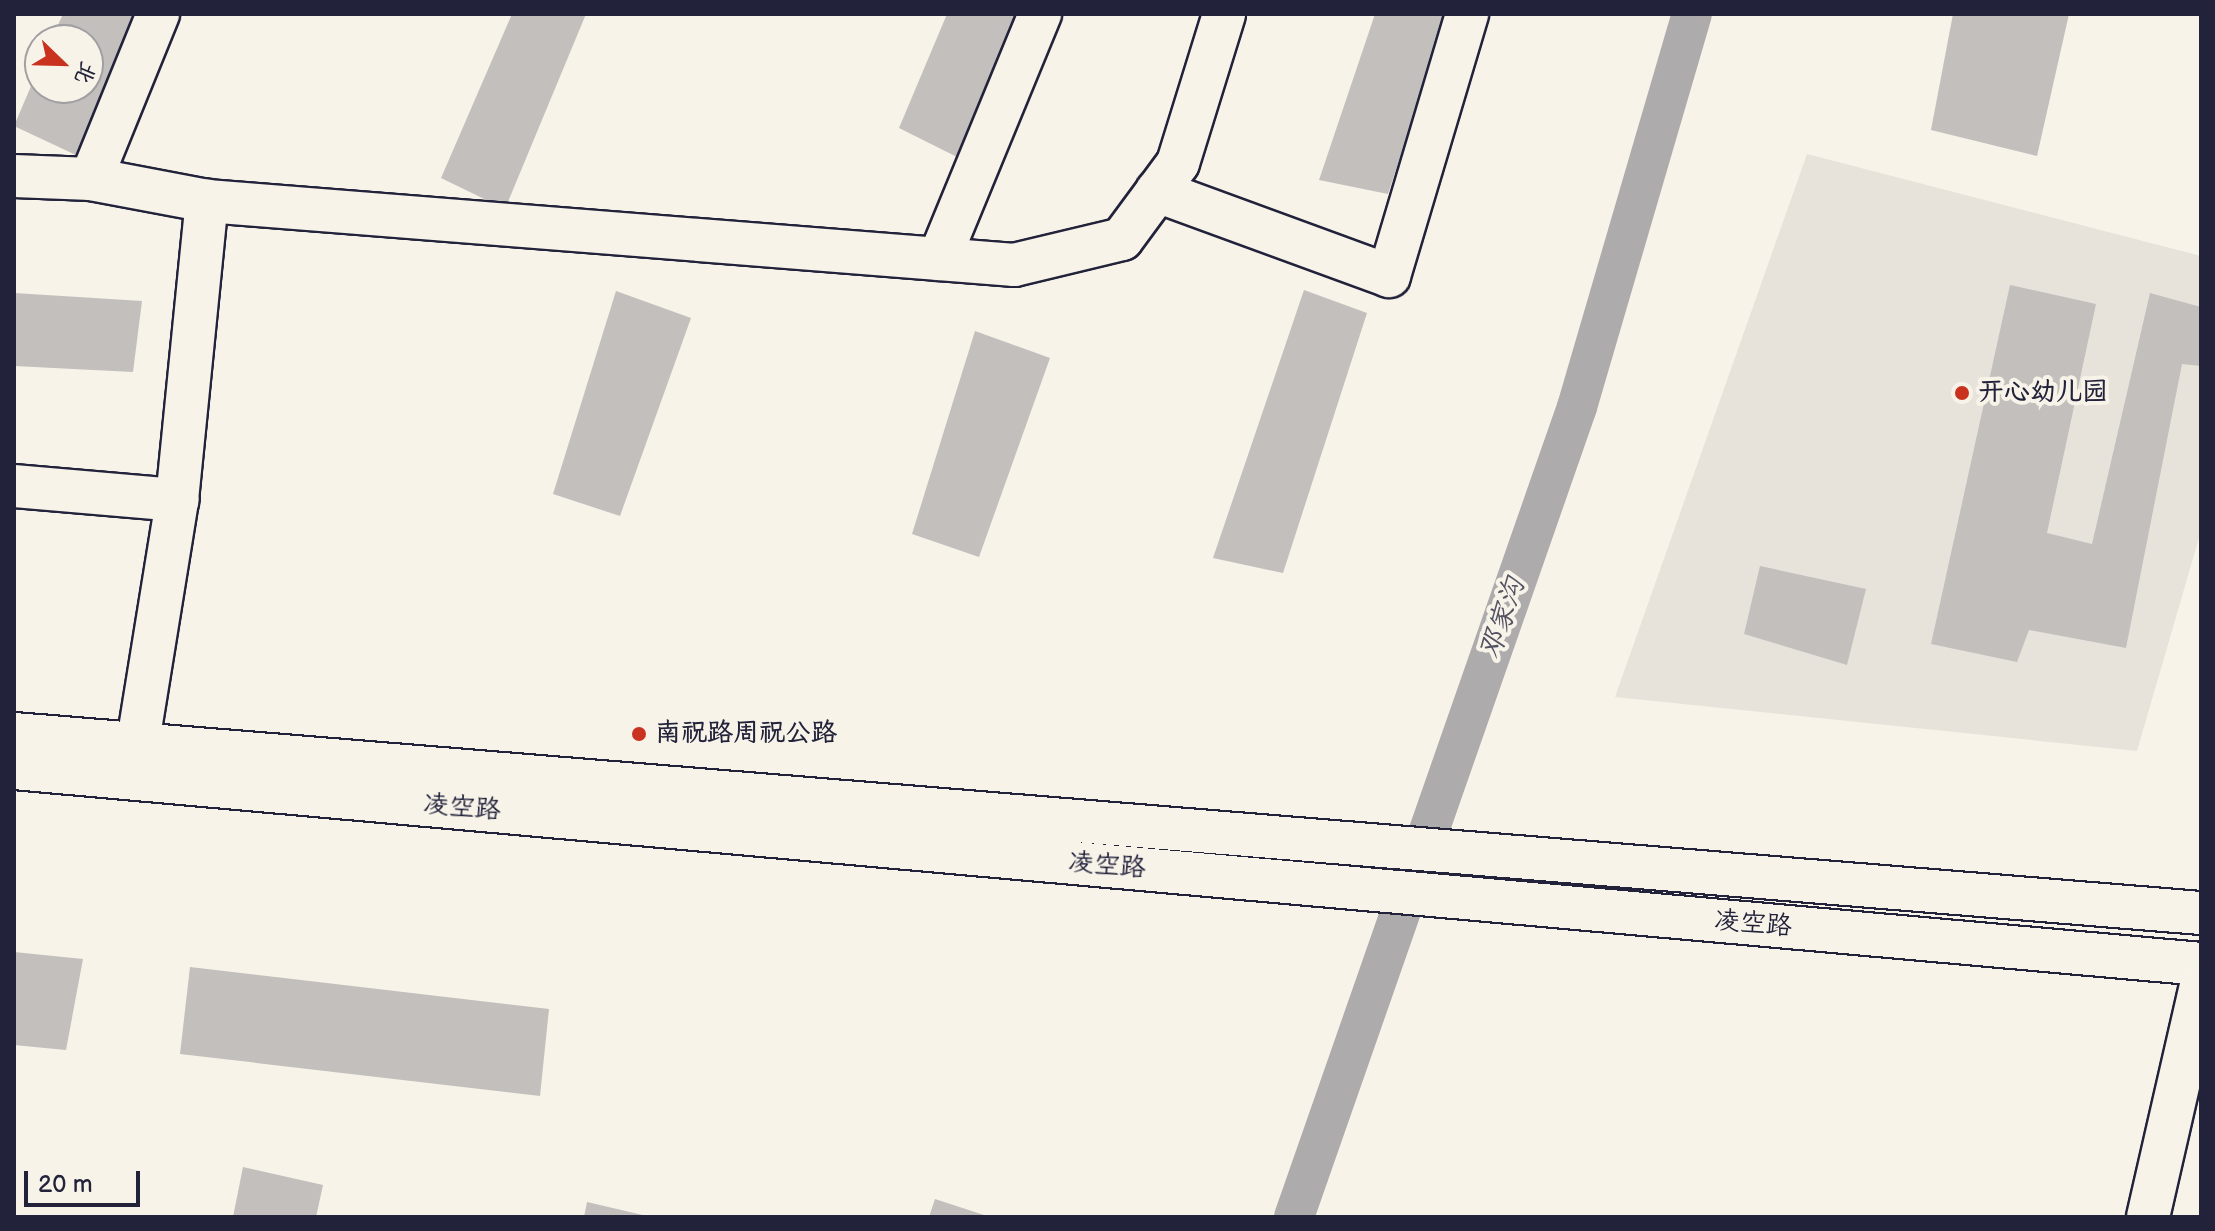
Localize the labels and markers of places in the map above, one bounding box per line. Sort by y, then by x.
place label: 开心幼儿园 [1978,377,2108,409]
marker: 开心幼儿园 [1953,384,1971,402]
place label: 南祝路周祝公路 [655,718,837,750]
marker: 南祝路周祝公路 [630,725,648,743]

